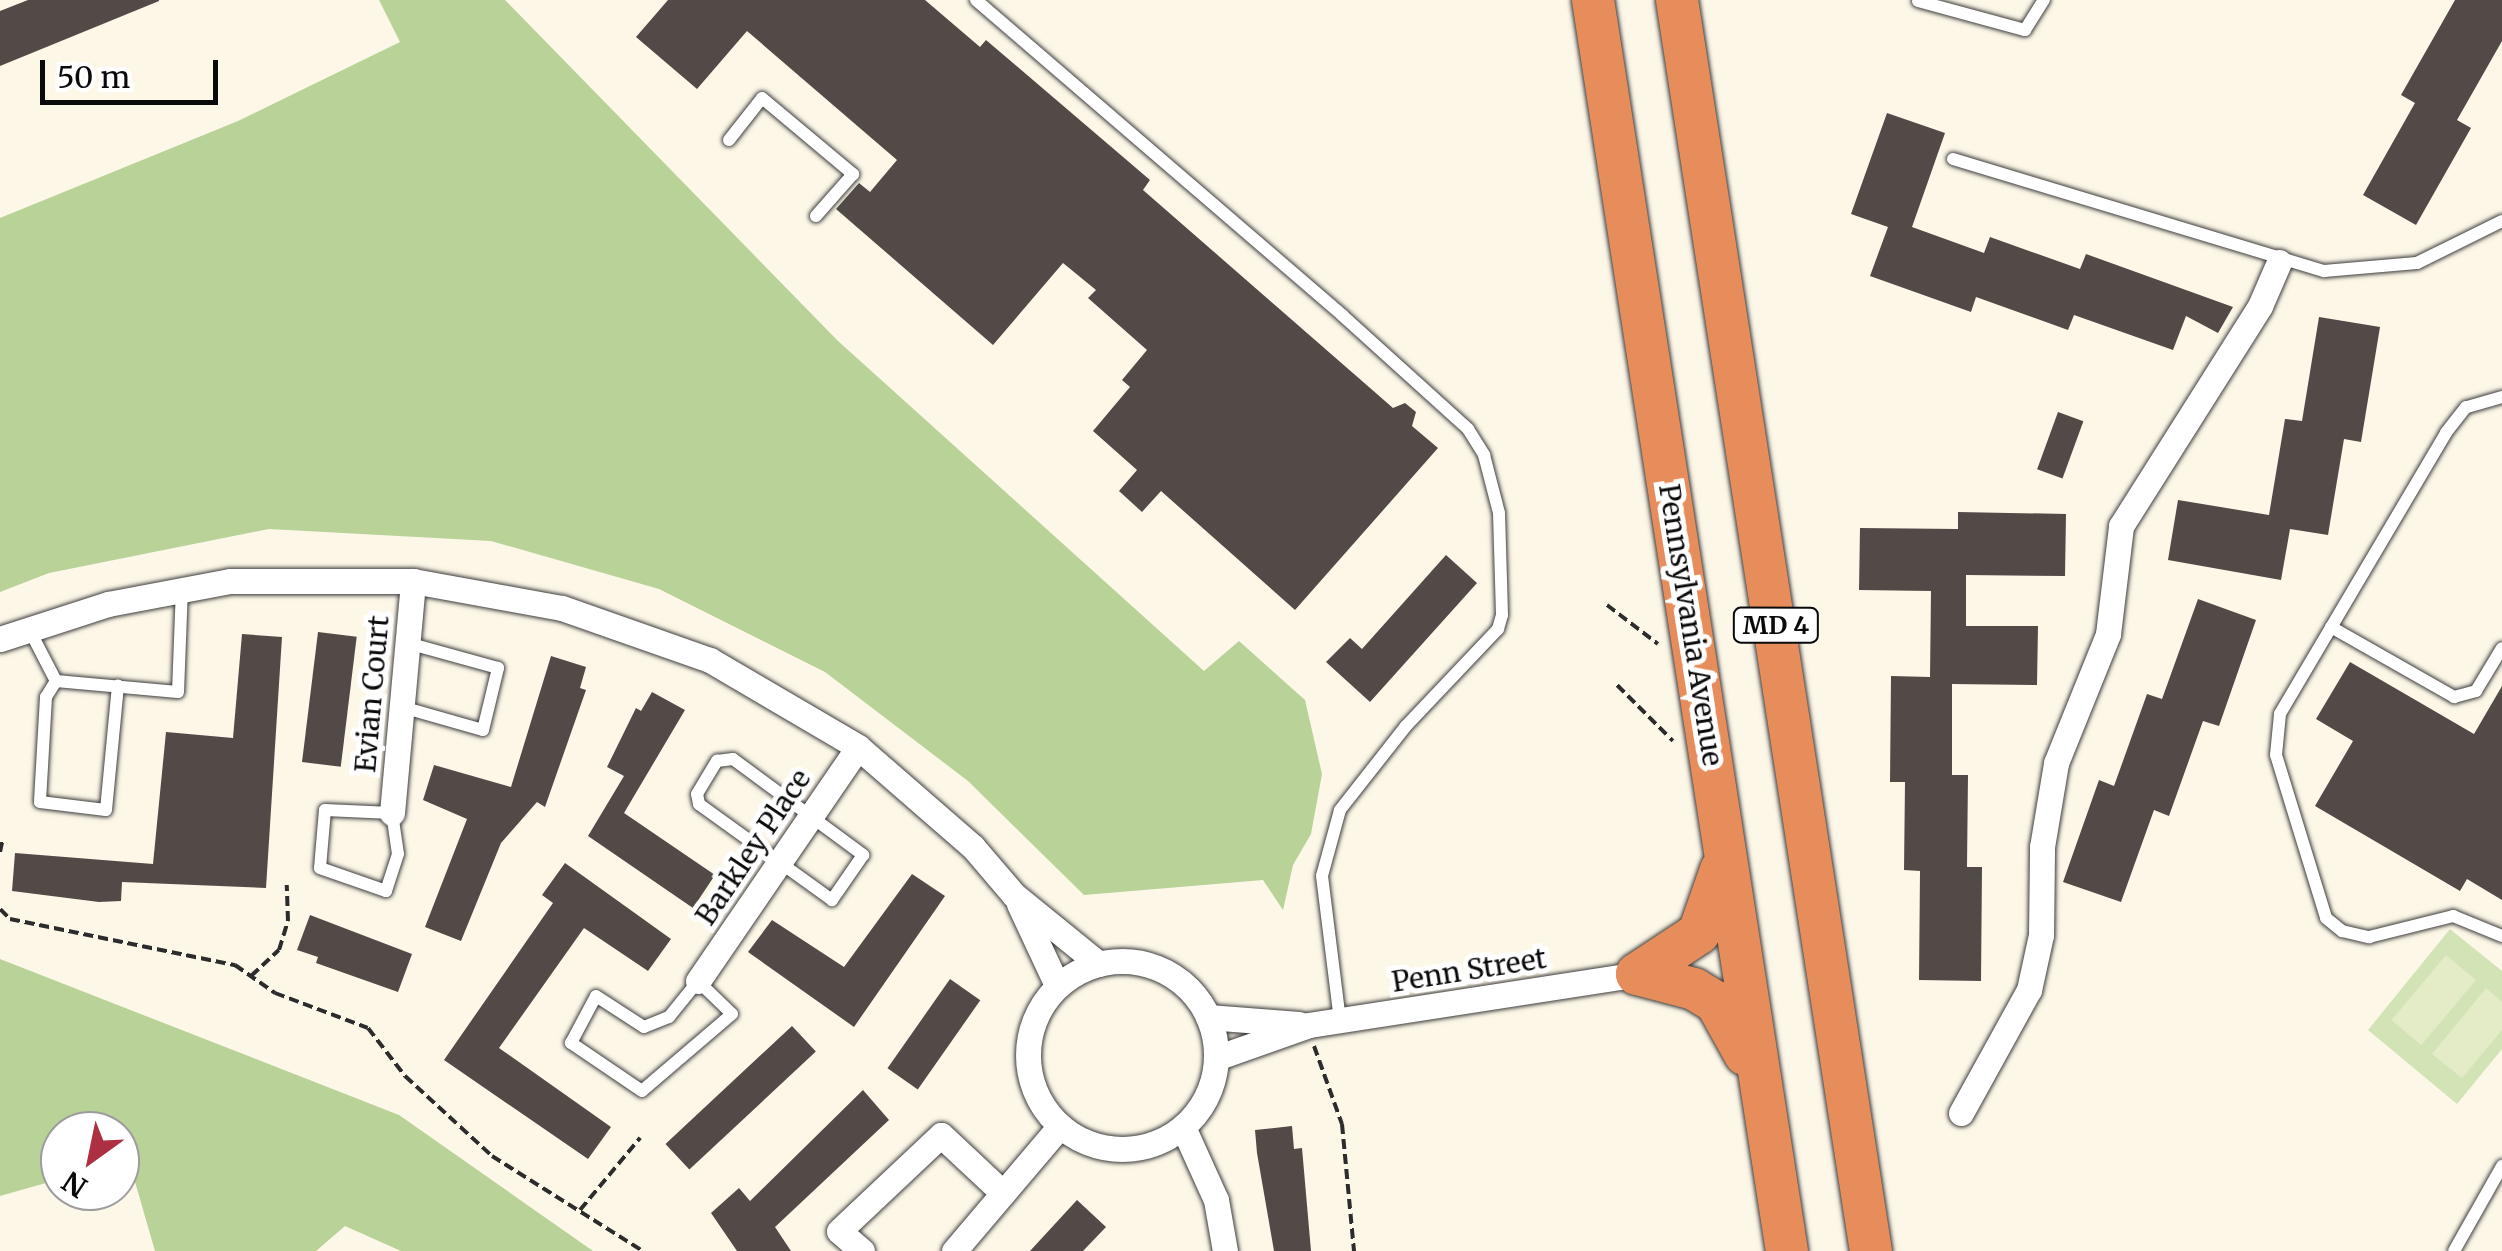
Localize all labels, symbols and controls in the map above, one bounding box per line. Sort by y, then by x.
scale bar [45,40,222,102]
text: 50 m [57,58,130,96]
street label: Pennsylvania Avenue [1652,482,1730,768]
road number: MD 4 [1731,605,1821,645]
street label: Evian Court [348,614,396,774]
street label: Barkley Place [689,763,817,931]
street label: Penn Street [1389,941,1549,999]
north arrow [40,1111,140,1211]
text: N [56,1163,94,1206]

